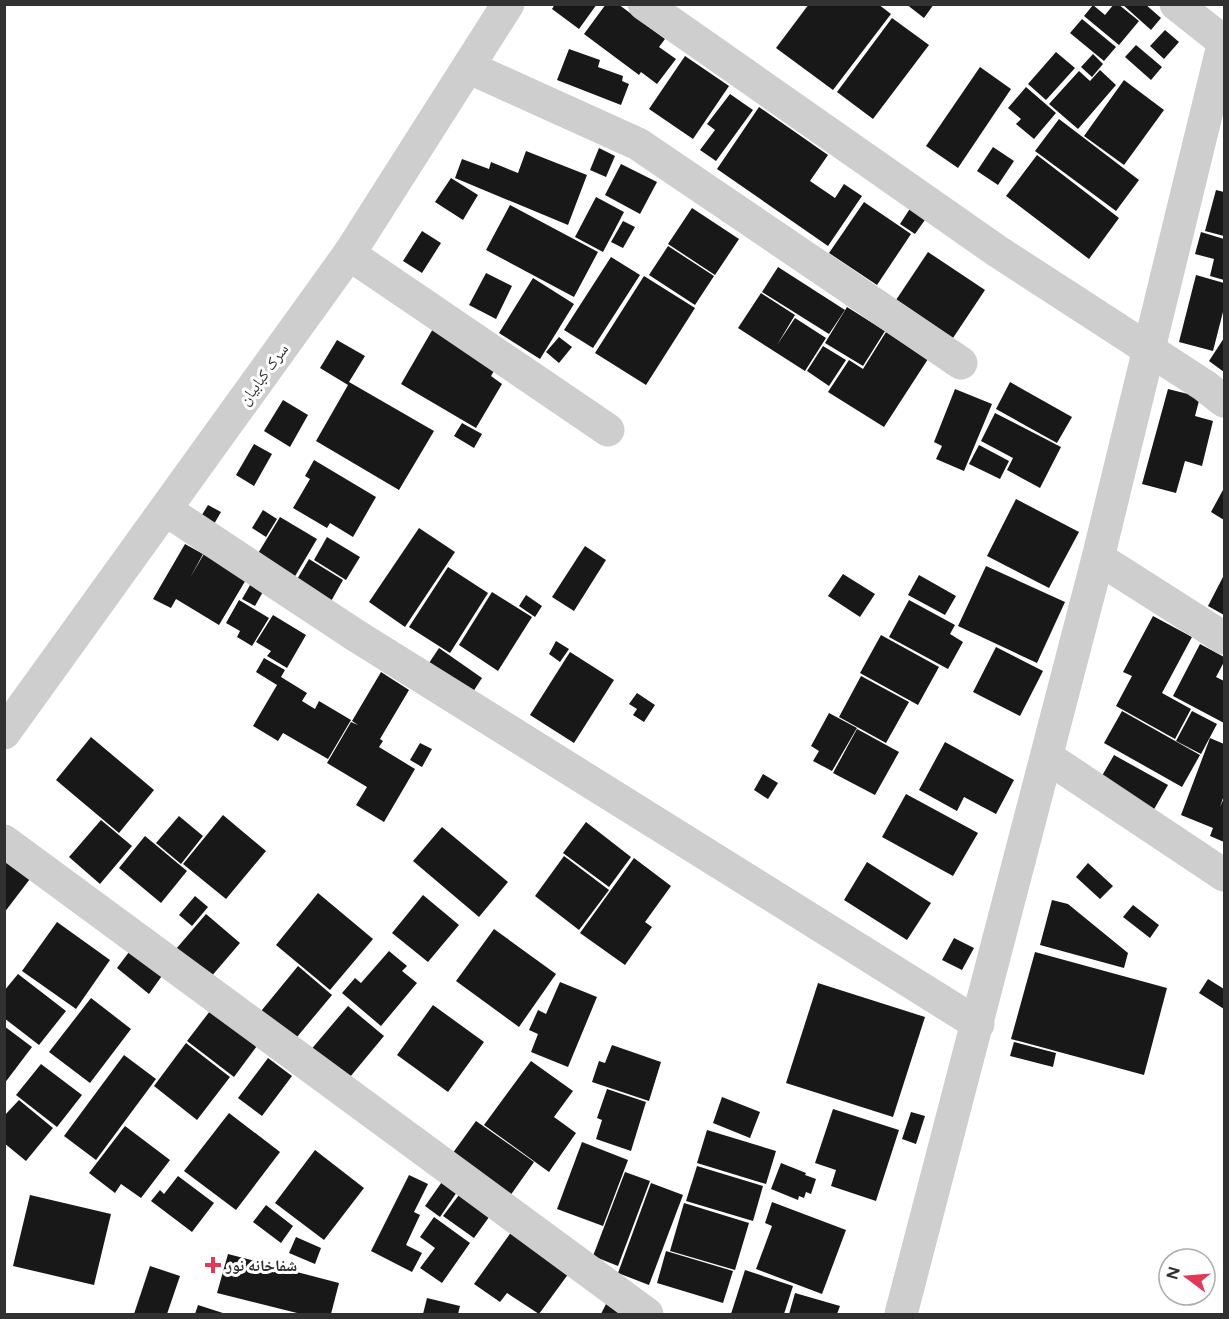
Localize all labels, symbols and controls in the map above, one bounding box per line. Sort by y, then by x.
street label: سرک کبابیان [235,340,293,409]
north arrow [1157,1247,1217,1307]
marker: شفاخانه نور [204,1256,222,1274]
place label: شفاخانه نور [225,1256,297,1275]
text: N [1162,1264,1184,1282]

